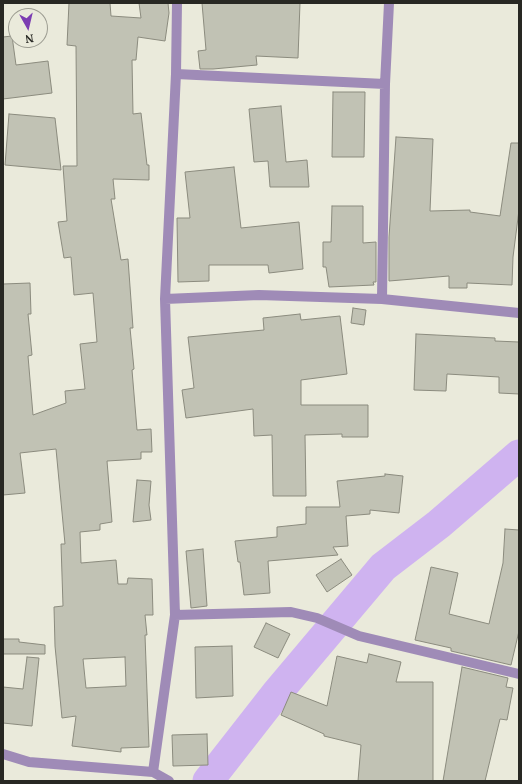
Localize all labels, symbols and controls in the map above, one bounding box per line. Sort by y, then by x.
north arrow [8,8,48,48]
text: N [24,31,35,46]

